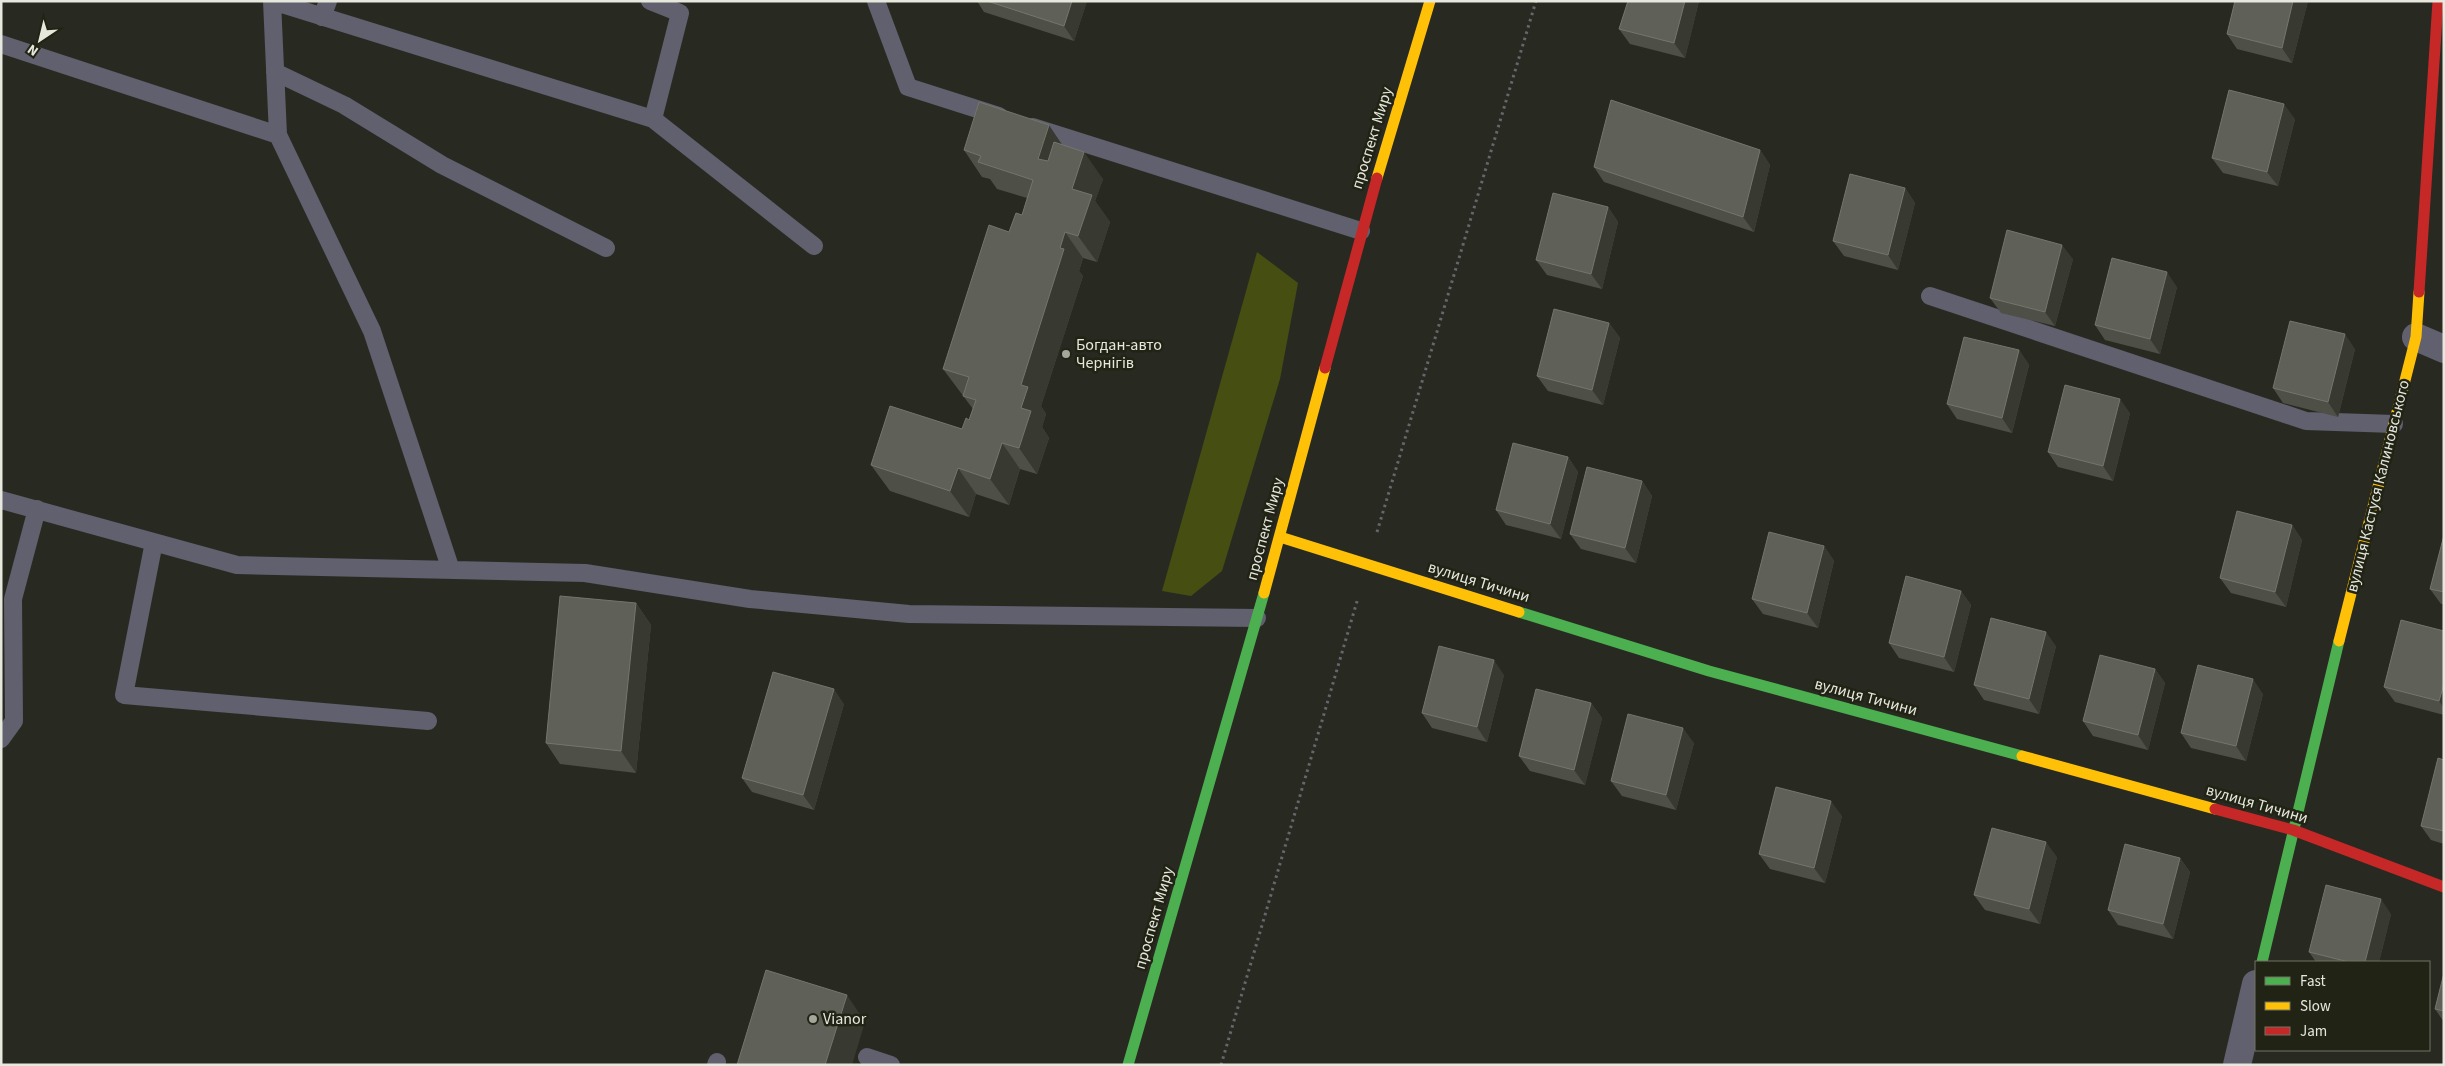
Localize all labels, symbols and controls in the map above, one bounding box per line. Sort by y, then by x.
north arrow [15,15,65,65]
text: N [24,39,43,61]
street label: проспект Миру [1346,84,1398,192]
place label: Богдан-авто Чернігів [1076,334,1162,374]
marker: Богдан-авто Чернігів [1060,348,1072,360]
street label: вулиця Кастуся Калиновського [2341,378,2415,594]
street label: проспект Миру [1241,475,1289,583]
street label: вулиця Тичини [1425,556,1533,608]
street label: вулиця Тичини [1812,673,1920,721]
street label: вулиця Тичини [2203,779,2311,829]
street label: проспект Миру [1129,864,1179,972]
legend [2255,961,2430,1051]
text: Fast [2300,971,2326,992]
text: Slow [2300,996,2331,1017]
place label: Vianor [823,1008,867,1030]
marker: Vianor [807,1013,819,1025]
text: Jam [2300,1021,2327,1042]

